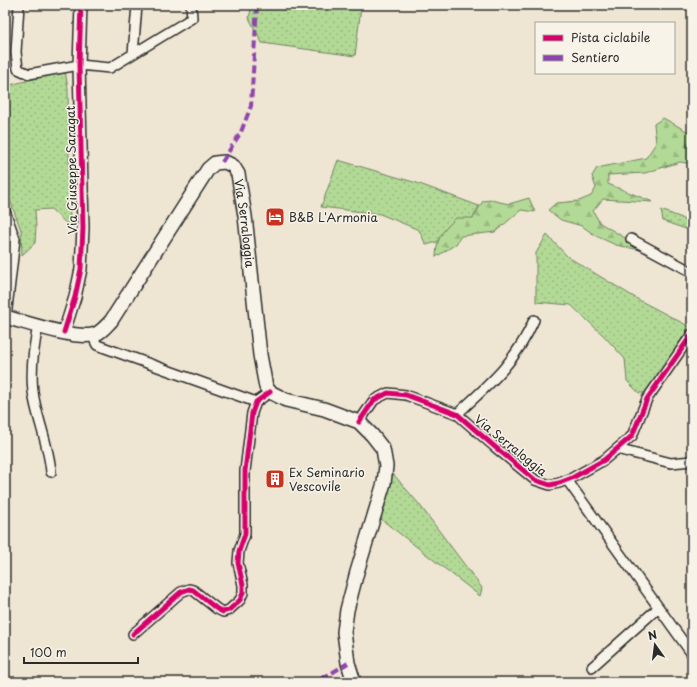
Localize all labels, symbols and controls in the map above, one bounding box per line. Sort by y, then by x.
legend [535,22,675,74]
text: Pista ciclabile [571,28,651,46]
text: Sentiero [571,48,620,66]
street label: Via Giuseppe Saragat [61,106,81,234]
street label: Via Serraloggia [230,177,260,269]
hotel icon: B&B L'Armonia [264,206,286,228]
place label: B&B L'Armonia [289,208,378,226]
street label: Via Serraloggia [471,410,552,480]
place label: Ex Seminario Vescovile [289,463,365,495]
building icon: Ex Seminario Vescovile [264,468,286,490]
north arrow [635,625,675,665]
text: N [646,625,659,644]
scale bar [24,639,138,665]
text: 100 m [30,643,67,661]

